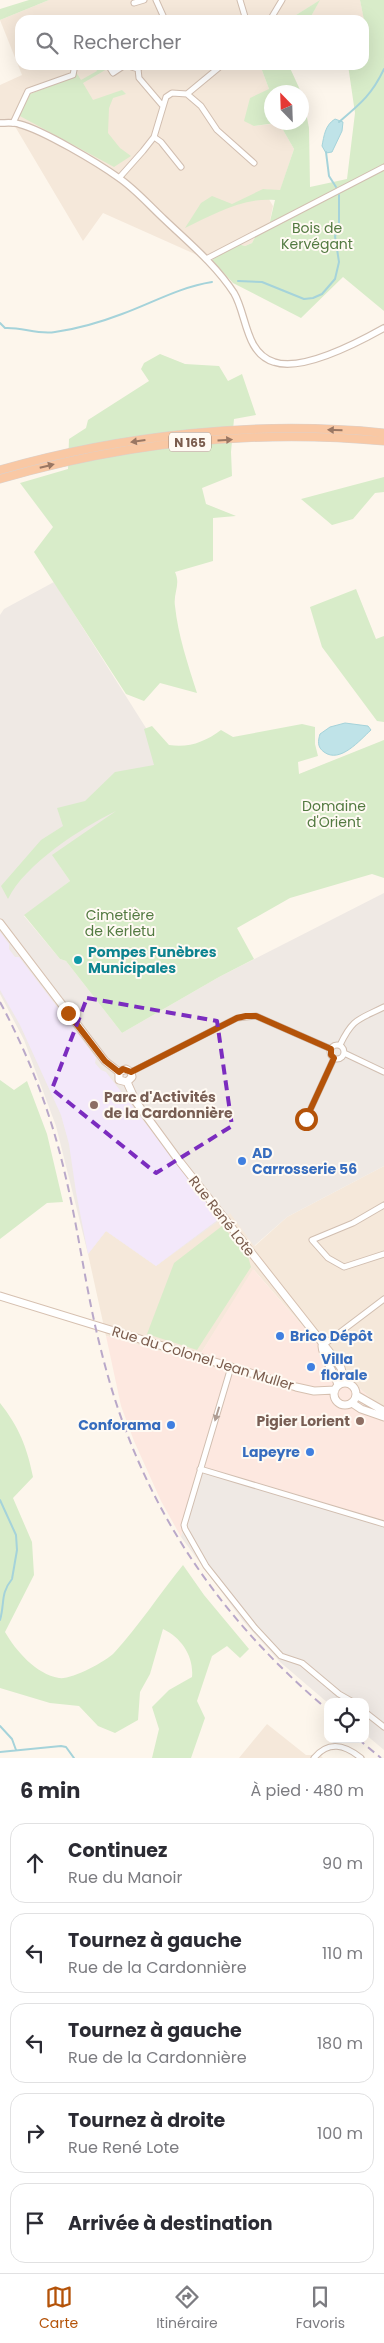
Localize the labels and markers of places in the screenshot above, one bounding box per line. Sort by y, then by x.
place label: Pompes Funèbres Municipales [88,942,217,978]
marker: Pompes Funèbres Municipales [72,954,84,966]
place label: Parc d'Activités de la Cardonnière [104,1087,233,1123]
marker: Parc d'Activités de la Cardonnière [88,1099,100,1111]
place label: AD Carrosserie 56 [252,1143,357,1179]
marker: AD Carrosserie 56 [236,1155,248,1167]
place label: Brico Dépôt [290,1326,373,1346]
marker: Brico Dépôt [274,1330,286,1342]
place label: Villa florale [321,1349,368,1385]
marker: Villa florale [305,1361,317,1373]
place label: Pigier Lorient [256,1411,350,1431]
place label: Conforama [78,1415,161,1435]
marker: Pigier Lorient [354,1415,366,1427]
marker: Conforama [165,1419,177,1431]
place label: Lapeyre [242,1442,300,1462]
marker: Lapeyre [304,1446,316,1458]

